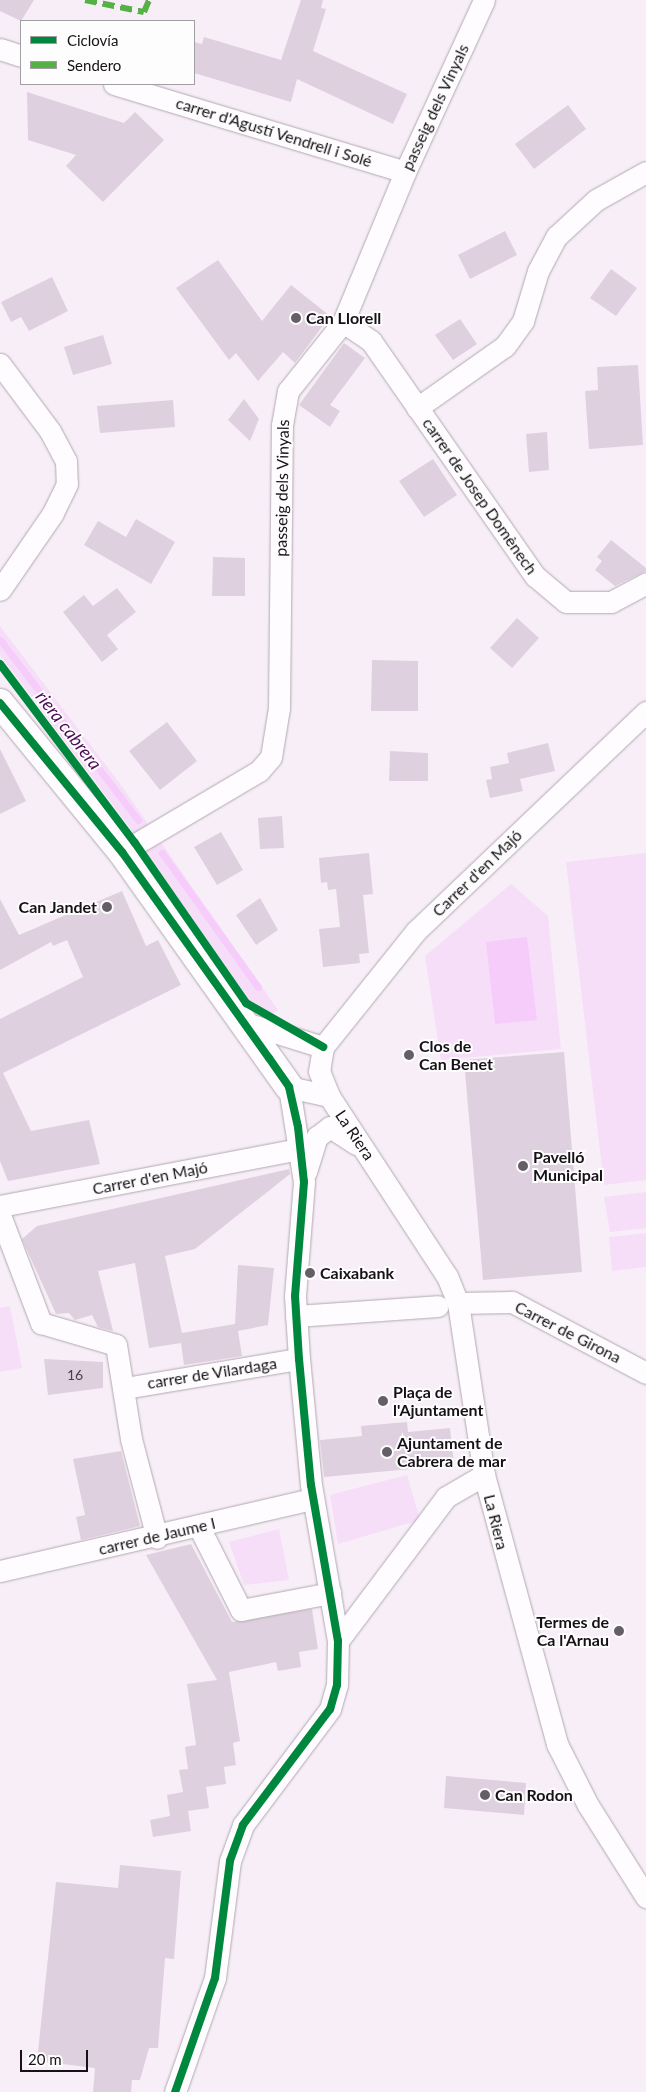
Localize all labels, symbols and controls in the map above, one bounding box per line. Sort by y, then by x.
legend [20,20,195,85]
text: Ciclovía [67,31,118,49]
street label: passeig dels Vinyals [397,40,473,174]
text: Sendero [67,56,121,74]
street label: carrer d'Agustí Vendrell i Solé [173,93,375,171]
place label: Can Llorell [306,308,381,328]
marker: Can Llorell [290,312,302,324]
street label: carrer de Josep Domènech [418,414,542,578]
street label: passeig dels Vinyals [271,419,293,557]
water label: riera cabrera [32,686,106,774]
street label: Carrer d'en Majó [428,825,526,921]
place label: Can Jandet [18,897,97,917]
marker: Can Jandet [101,901,113,913]
place label: Clos de Can Benet [419,1036,493,1074]
marker: Clos de Can Benet [403,1049,415,1061]
street label: La Riera [331,1106,379,1164]
place label: Pavelló Municipal [533,1147,603,1185]
street label: Carrer d'en Majó [91,1157,209,1199]
marker: Pavelló Municipal [517,1160,529,1172]
place label: Caixabank [320,1263,394,1283]
marker: Caixabank [304,1267,316,1279]
street label: Carrer de Girona [512,1297,624,1367]
street label: carrer de Vilardaga [145,1353,279,1393]
house number: 16 [67,1367,83,1383]
place label: Plaça de l'Ajuntament [393,1382,483,1420]
marker: Plaça de l'Ajuntament [377,1395,389,1407]
place label: Ajuntament de Cabrera de mar [397,1433,506,1471]
marker: Ajuntament de Cabrera de mar [381,1446,393,1458]
street label: La Riera [480,1492,512,1552]
street label: carrer de Jaume I [96,1513,218,1559]
place label: Termes de Ca l'Arnau [536,1612,609,1650]
marker: Termes de Ca l'Arnau [613,1625,625,1637]
place label: Can Rodon [495,1785,573,1805]
marker: Can Rodon [479,1789,491,1801]
scale bar [22,2040,90,2072]
text: 20 m [28,2050,62,2068]

